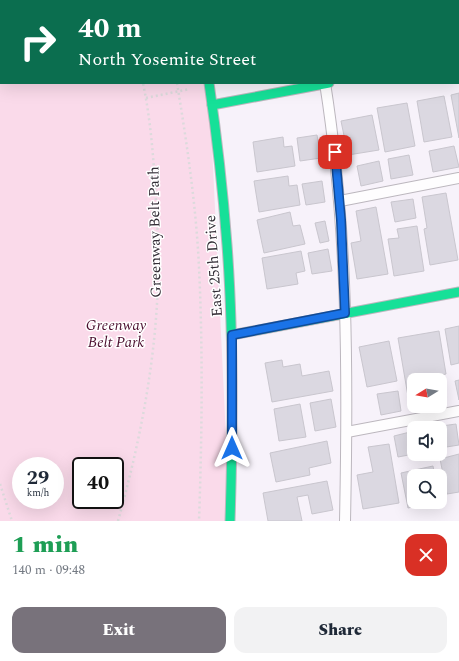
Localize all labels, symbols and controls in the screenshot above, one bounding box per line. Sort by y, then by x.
text: 40 m [78,7,142,50]
icon: right [12,16,64,68]
text: North Yosemite Street [78,46,256,73]
pin [318,135,352,169]
icon: arrive [324,141,346,163]
street label: Greenway Belt Path [142,166,168,298]
street label: East 25th Drive [199,214,229,318]
park label: Greenway Belt Park [86,314,147,354]
north arrow [407,373,447,413]
map controls [407,373,447,509]
button: sound [407,421,447,461]
position arrow [211,427,253,469]
speed limit sign: 40 [72,457,124,509]
text: 29 [27,463,49,493]
button: search [407,469,447,509]
text: km/h [27,485,49,501]
text: 1 min [12,527,78,563]
button: close [405,534,447,576]
text: 140 m · 09:48 [12,560,85,580]
button: Exit [12,607,226,653]
button: Share [234,607,447,653]

